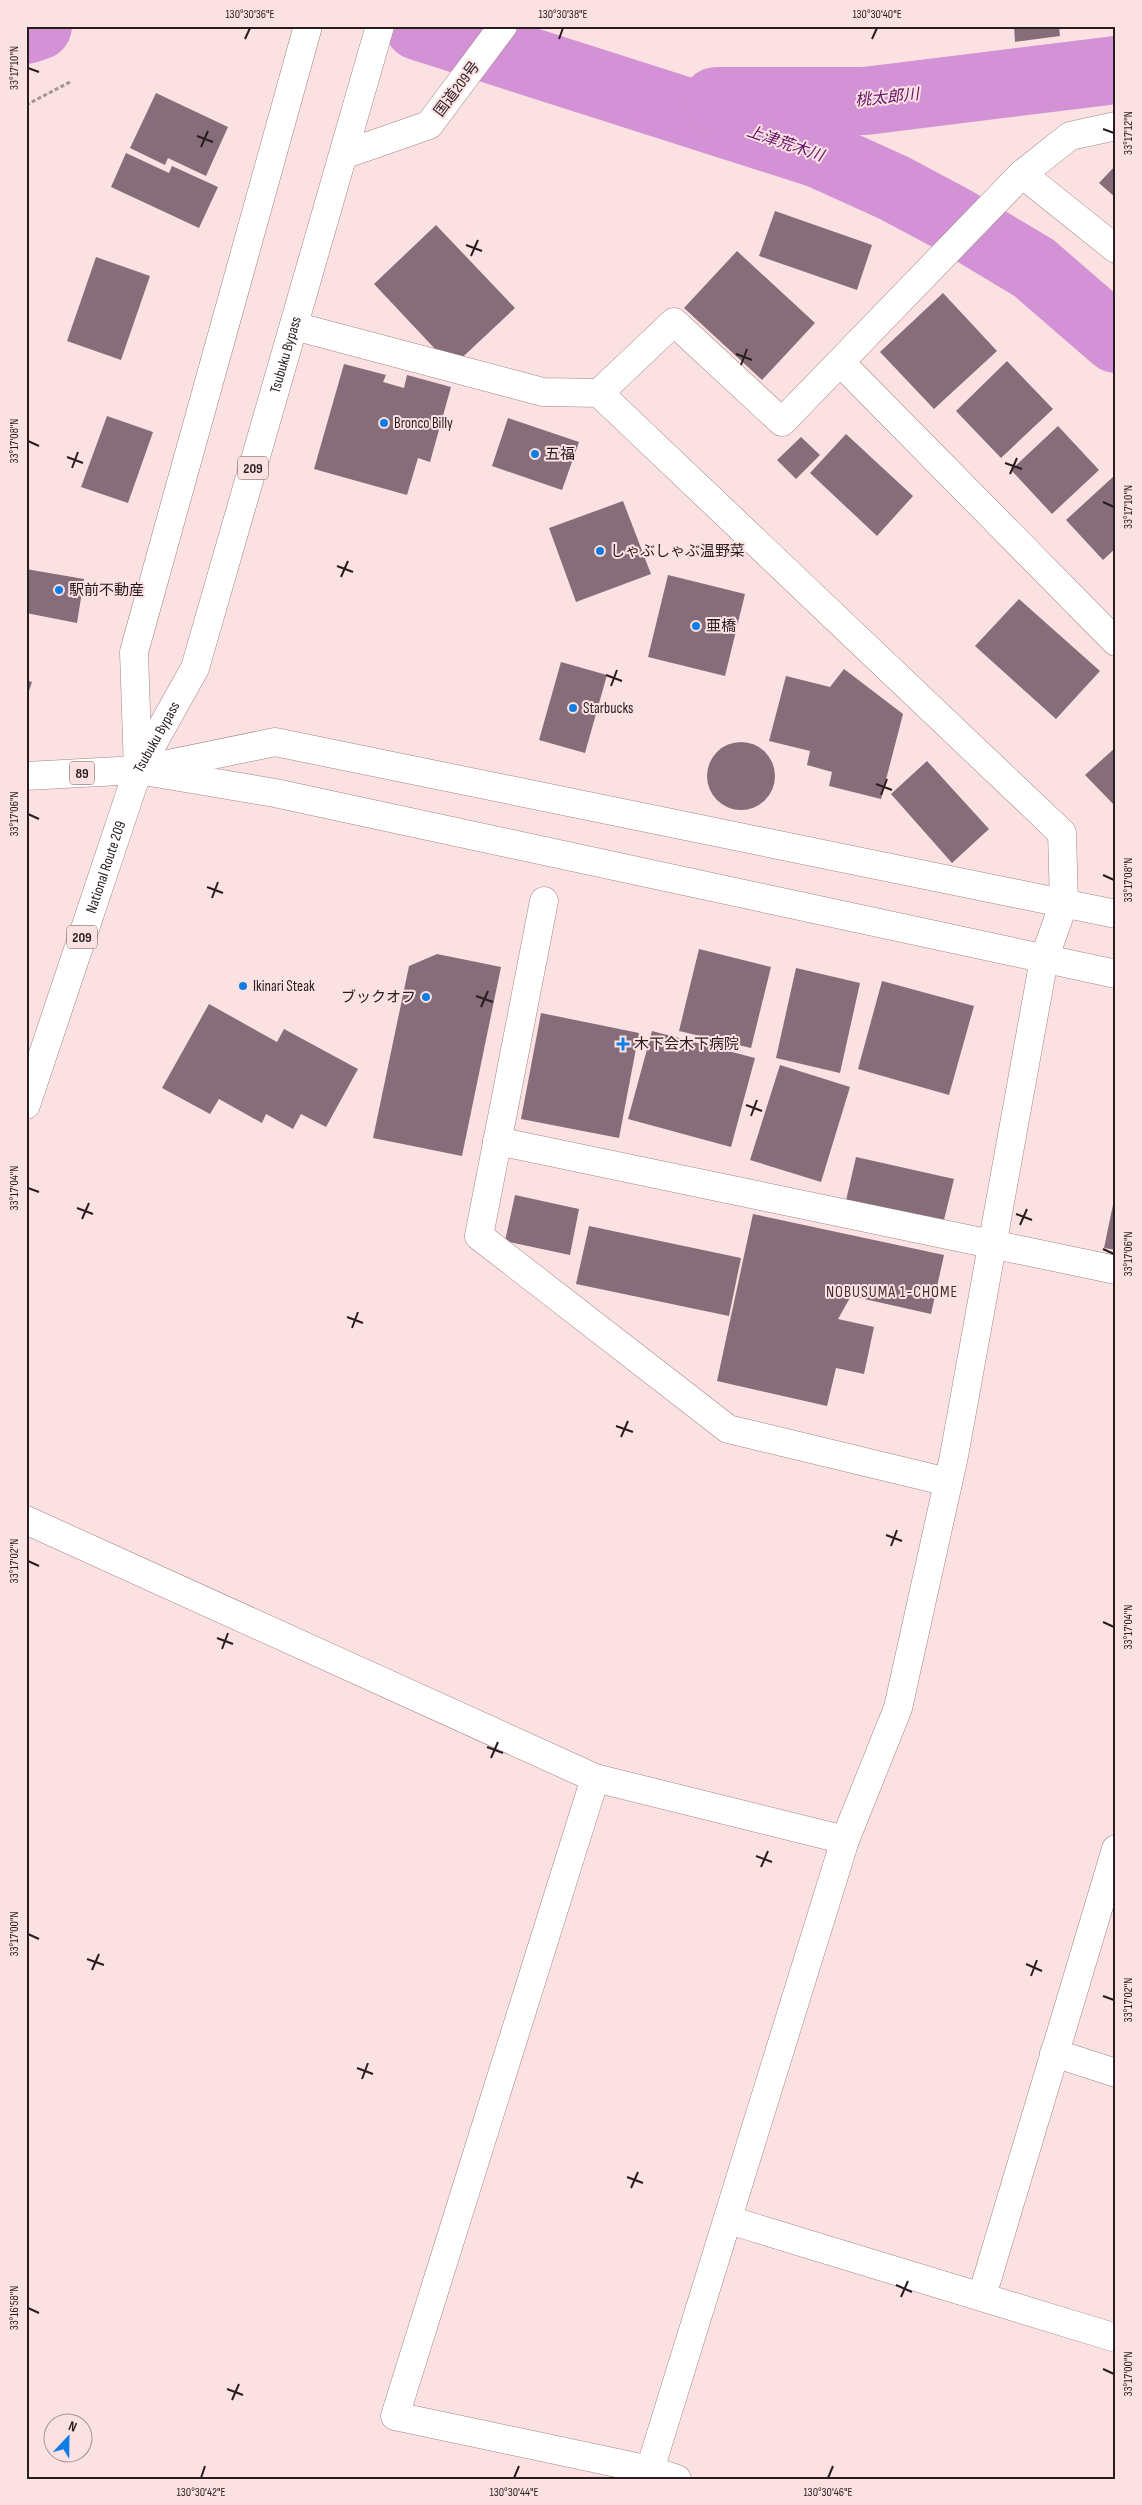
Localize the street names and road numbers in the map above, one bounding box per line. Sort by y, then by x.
street label: 国道209号 [430,58,484,120]
street label: Tsubuku Bypass [265,314,305,395]
road number: 209 [238,456,268,479]
street label: Tsubuku Bypass [129,698,184,776]
road number: 89 [70,761,94,784]
street label: National Route 209 [81,818,130,916]
road number: 209 [67,926,97,949]

